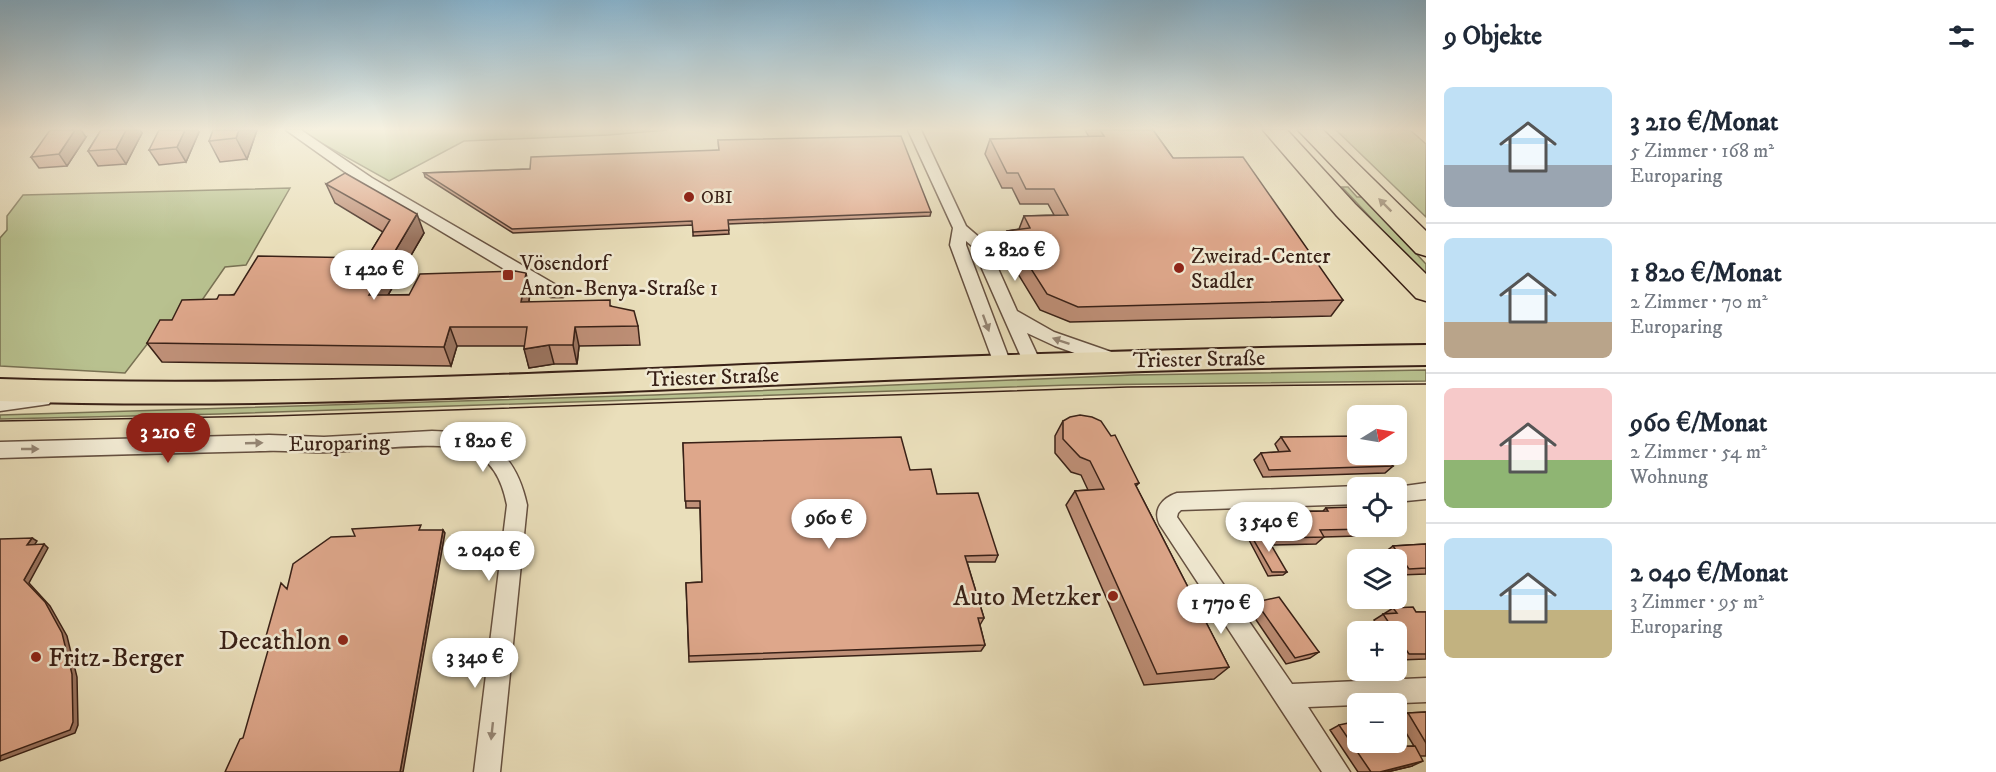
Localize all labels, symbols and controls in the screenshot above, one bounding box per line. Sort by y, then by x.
text: 9 Objekte [1444,20,1542,53]
icon: filters [1945,20,1978,53]
text: 3 210 €/Monat [1630,106,1778,139]
icon: home [1492,111,1564,183]
text: 5 Zimmer · 168 m² [1630,139,1774,164]
text: Europaring [1630,164,1722,189]
place label: OBI [701,187,732,209]
marker: OBI [682,190,696,204]
one-way arrow [1378,199,1392,213]
pin: 2 820 € [960,231,1070,282]
text: 2 820 € [985,238,1045,263]
place label: Zweirad-Center Stadler [1191,243,1331,295]
pin: 1 420 € [319,250,429,301]
place label: Vösendorf Anton-Benya-Straße 1 [519,250,718,302]
text: 1 420 € [344,257,404,282]
text: 1 820 €/Monat [1630,257,1782,290]
marker: Zweirad-Center Stadler [1172,261,1186,275]
icon: home [1492,262,1564,334]
marker: Vösendorf Anton-Benya-Straße 1 [501,268,515,282]
text: 2 Zimmer · 70 m² [1630,290,1768,315]
one-way arrow [982,314,992,332]
text: Europaring [1630,315,1722,340]
one-way arrow [1052,335,1070,345]
street label: Triester Straße [1133,345,1265,374]
street label: Triester Straße [646,362,780,393]
north arrow [1347,405,1407,465]
map controls [1347,405,1407,753]
text: 960 €/Monat [1630,407,1767,440]
icon: home [1492,412,1564,484]
pin: 3 210 € [113,413,223,464]
text: 3 210 € [140,420,196,445]
pin: 1 820 € [428,422,538,473]
street label: Europaring [288,429,390,458]
text: 1 820 € [454,429,512,454]
one-way arrow [244,438,263,448]
text: 2 Zimmer · 54 m² [1630,440,1767,465]
one-way arrow [20,444,39,454]
text: Wohnung [1630,465,1708,490]
button: locate [1347,477,1407,537]
pin: 960 € [787,499,871,550]
pin: 3 540 € [1214,502,1324,553]
text: 960 € [805,506,853,531]
text: 3 540 € [1240,509,1298,534]
pin: 2 040 € [434,531,544,582]
text: 2 040 € [457,538,521,563]
button: layers [1347,549,1407,609]
text: 2 040 €/Monat [1630,557,1788,590]
icon: home [1492,562,1564,634]
place label: Auto Metzker [953,580,1101,614]
pin: 1 770 € [1166,584,1276,635]
marker: Auto Metzker [1106,589,1120,603]
text: 3 Zimmer · 95 m² [1630,590,1764,615]
text: 1 770 € [1191,591,1251,616]
text: Europaring [1630,615,1722,640]
button: + [1347,621,1407,681]
place label: Decathlon [219,624,331,658]
marker: Decathlon [336,633,350,647]
pin: 3 340 € [420,638,530,689]
place label: Fritz-Berger [48,641,184,675]
text: 3 340 € [446,645,504,670]
marker: Fritz-Berger [29,650,43,664]
button: − [1347,693,1407,753]
one-way arrow [487,722,497,741]

